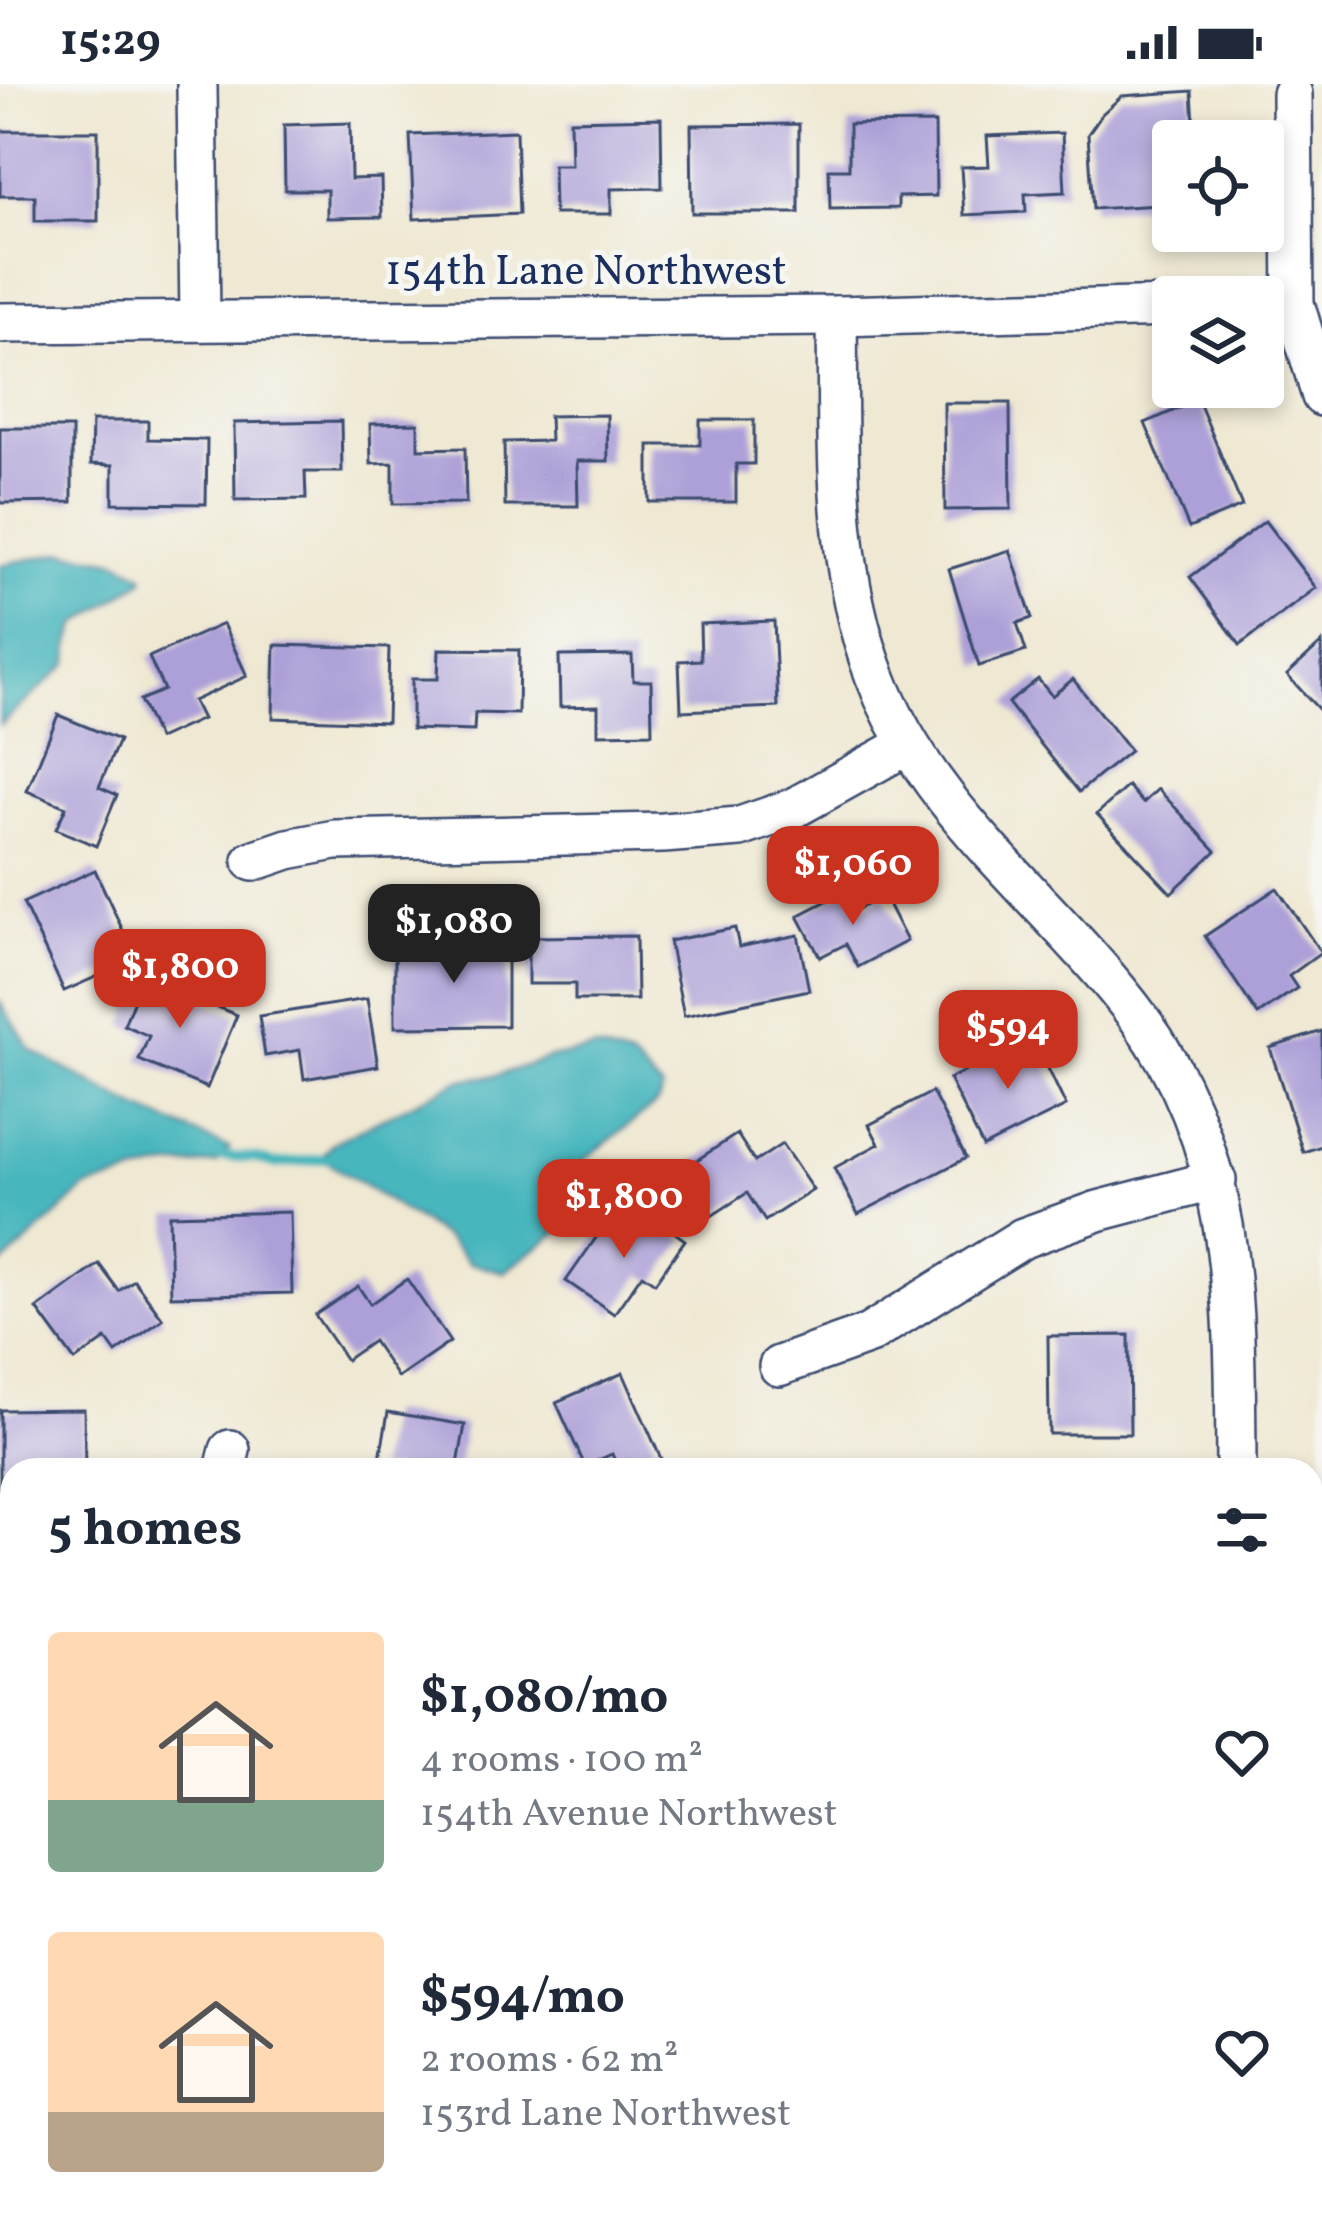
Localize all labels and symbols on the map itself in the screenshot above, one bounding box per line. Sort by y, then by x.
street label: 154th Lane Northwest [385,244,787,303]
pin: $1,060 [755,826,951,928]
pin: $1,080 [356,884,552,986]
pin: $1,800 [82,929,278,1031]
pin: $594 [937,990,1079,1092]
pin: $1,800 [526,1159,722,1261]

